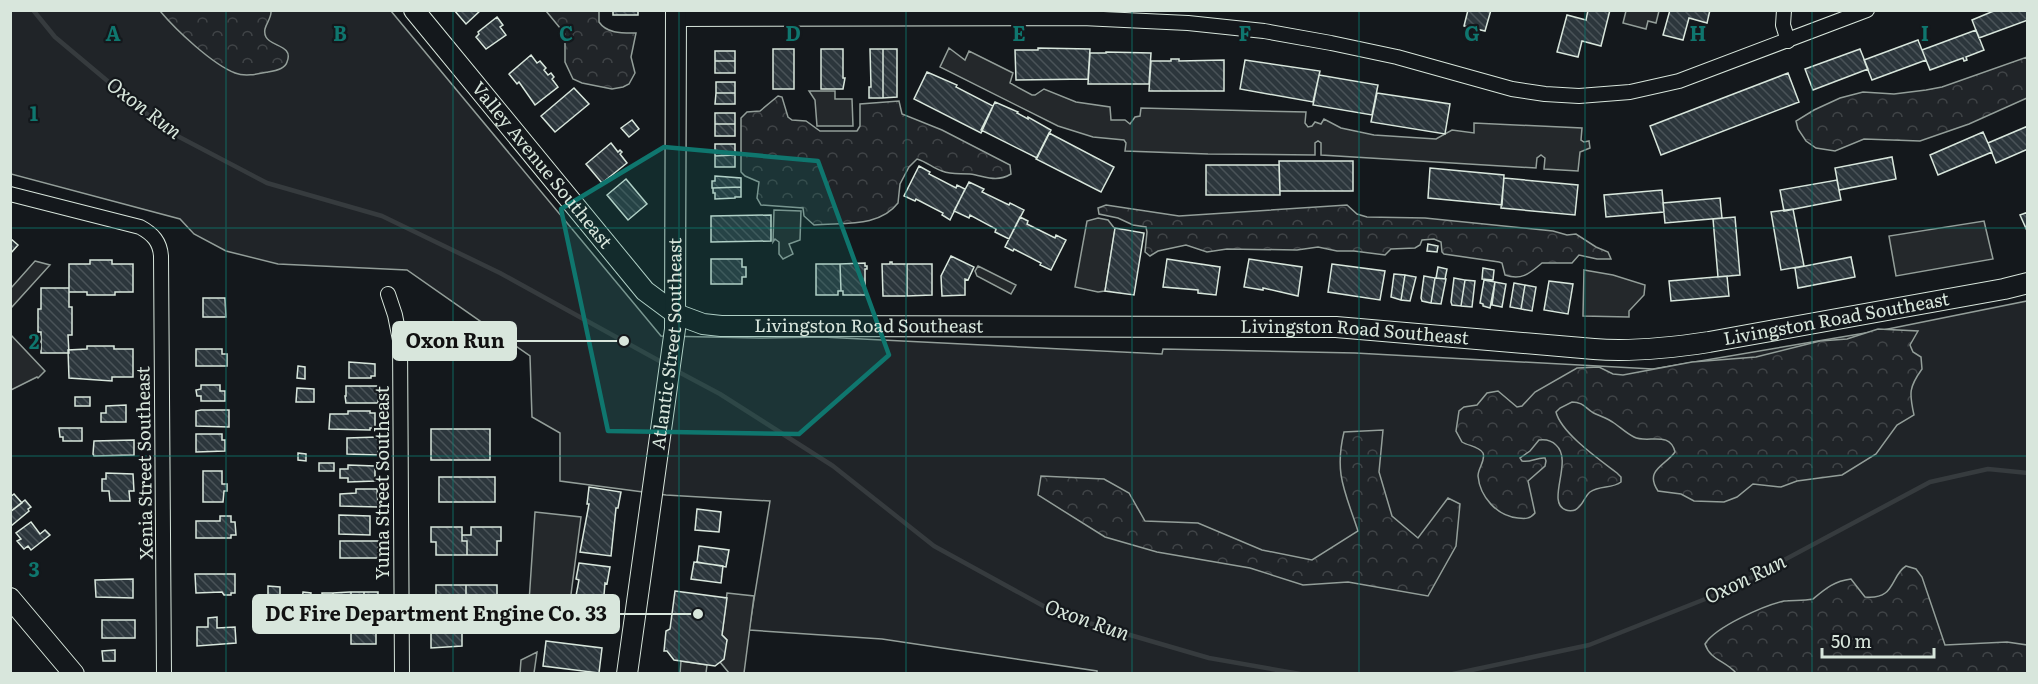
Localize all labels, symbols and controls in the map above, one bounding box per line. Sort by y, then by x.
text: A [105,17,121,47]
text: B [333,17,347,47]
text: C [559,17,573,47]
text: D [785,17,801,47]
text: E [1012,17,1026,47]
text: F [1239,17,1252,47]
text: G [1464,17,1480,47]
text: H [1690,17,1706,47]
text: I [1921,17,1929,47]
water label: Oxon Run [101,68,189,145]
street label: Valley Avenue Southeast [466,75,620,254]
text: 1 [30,97,38,127]
street label: Atlantic Street Southeast [643,237,687,451]
street label: Livingston Road Southeast [1721,284,1952,351]
street label: Livingston Road Southeast [754,311,984,338]
street label: Livingston Road Southeast [1240,312,1471,350]
callout: Oxon Run [393,322,516,360]
text: Oxon Run [405,324,505,354]
text: 2 [29,325,40,355]
street label: Xenia Street Southeast [128,365,159,560]
street label: Yuma Street Southeast [368,385,395,580]
water label: Oxon Run [1698,544,1790,610]
text: 3 [28,553,40,583]
water label: Oxon Run [1041,590,1134,647]
callout: DC Fire Department Engine Co. 33 [253,595,619,633]
text: DC Fire Department Engine Co. 33 [265,597,607,627]
scale bar [1822,621,1934,659]
text: 50 m [1831,627,1872,654]

